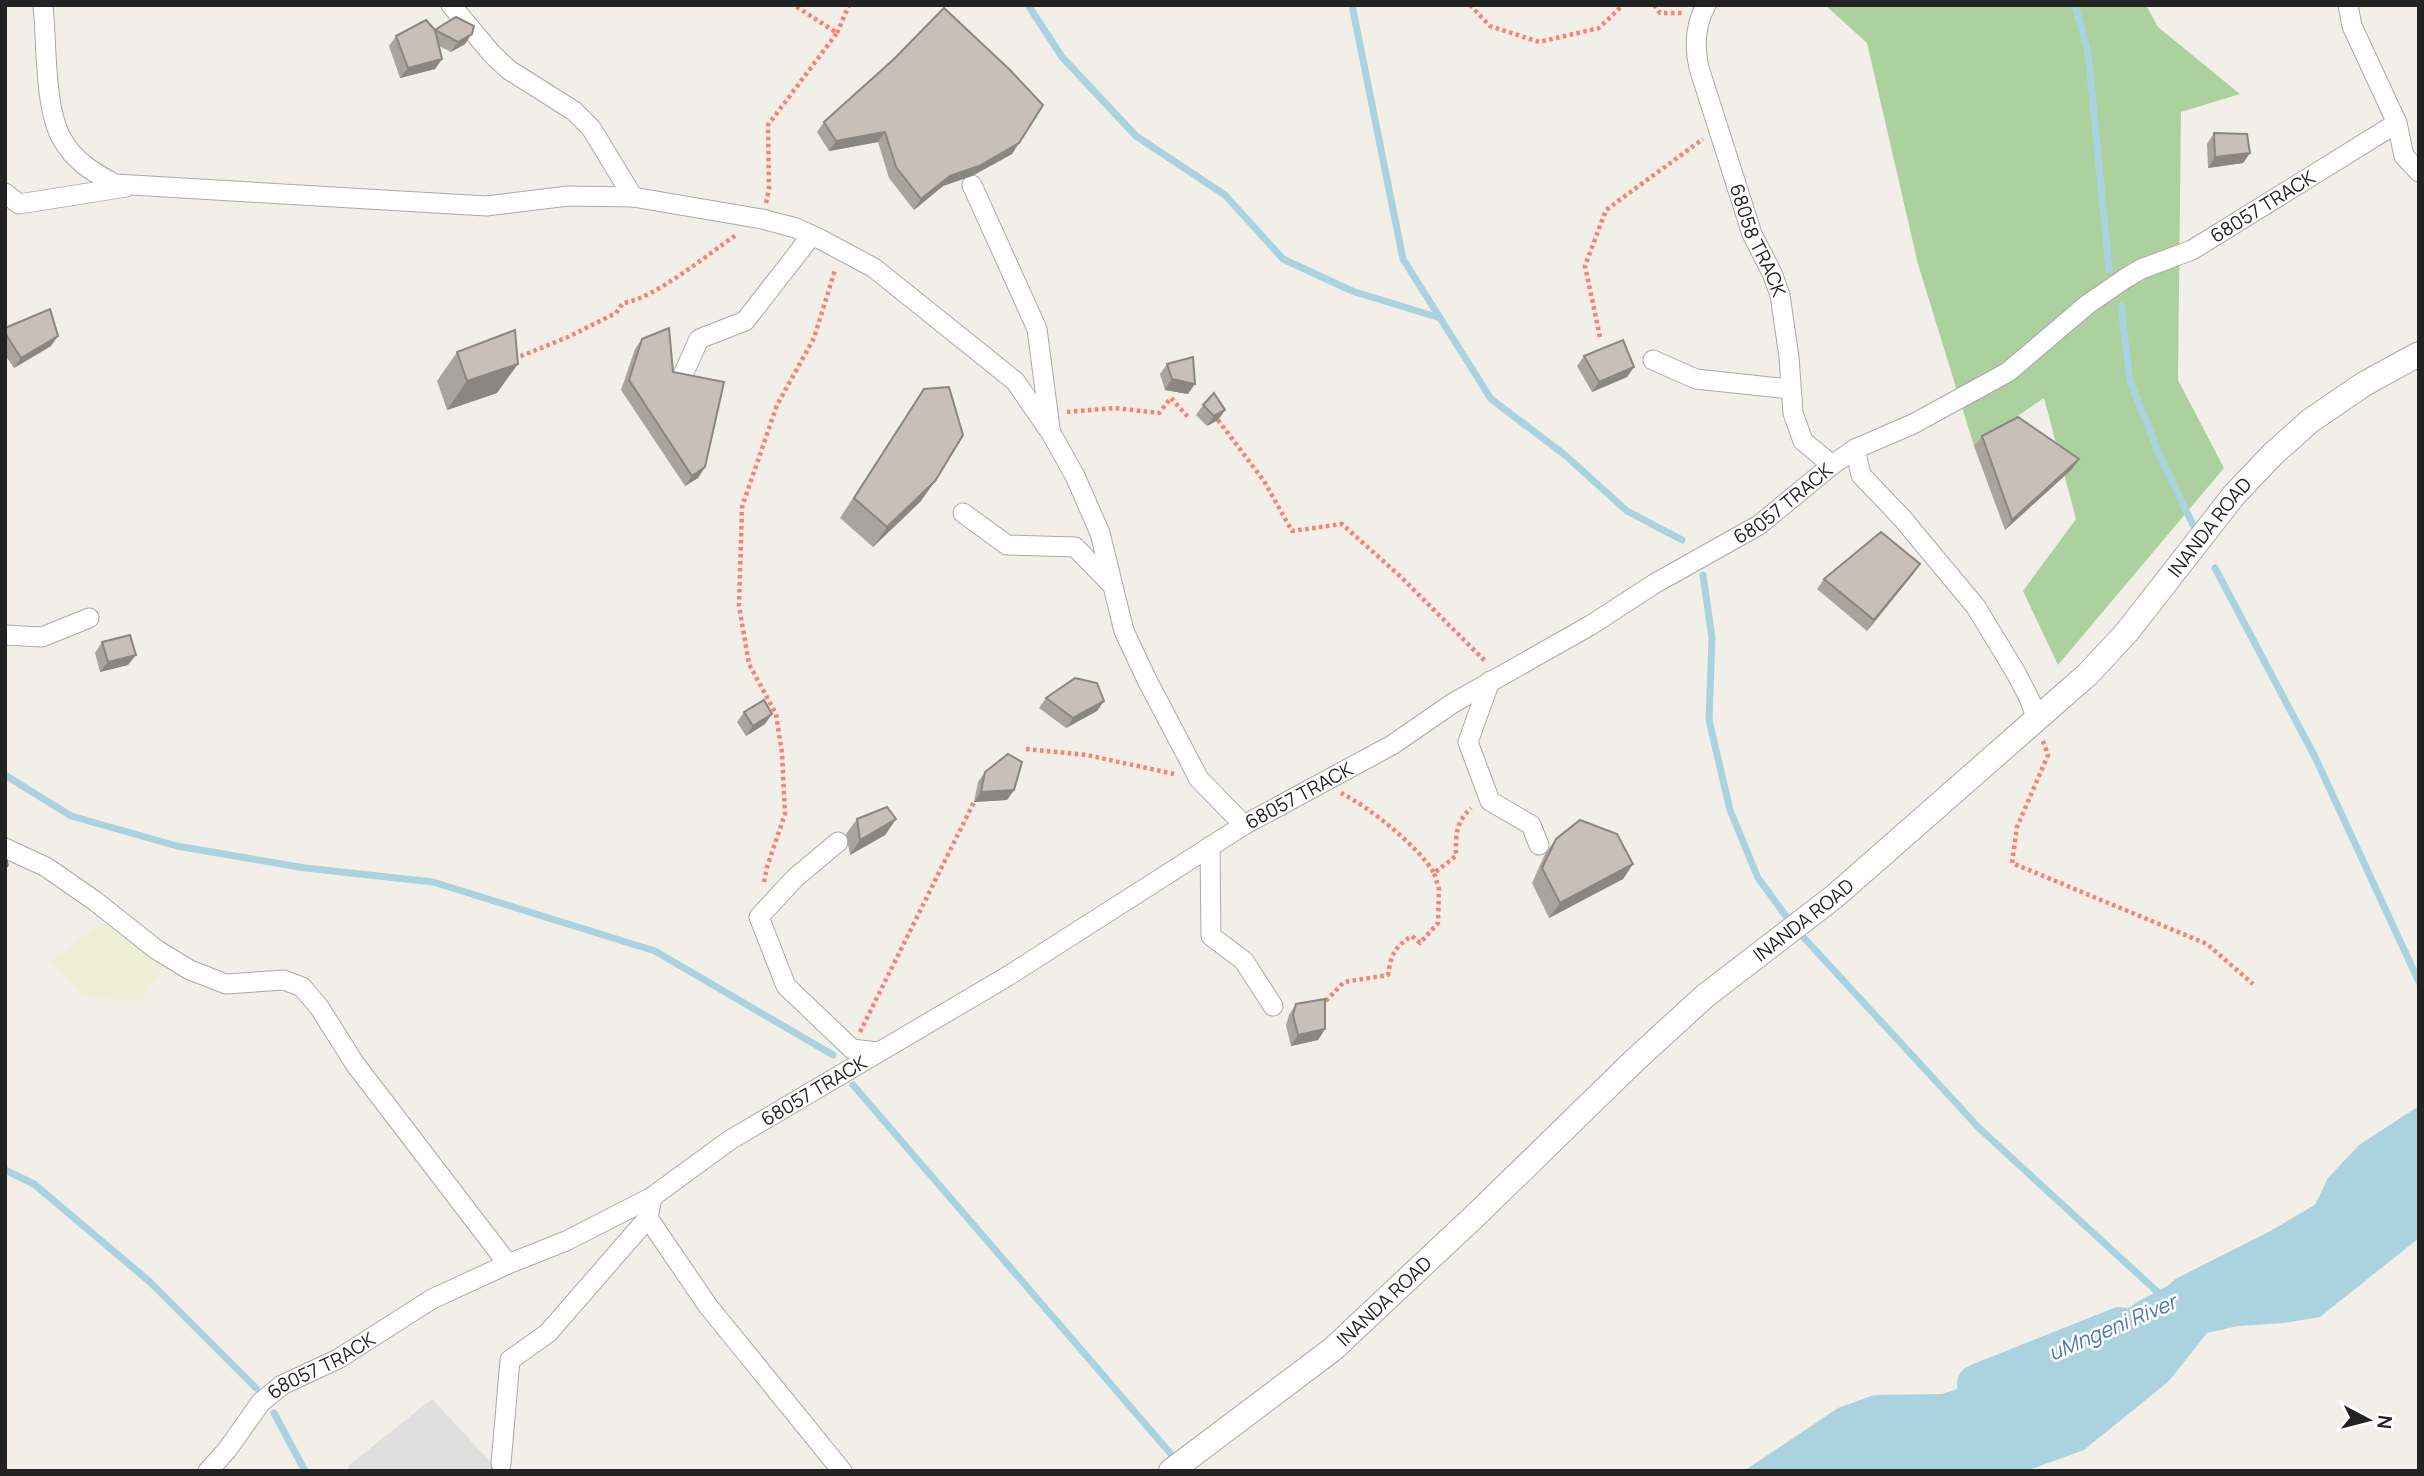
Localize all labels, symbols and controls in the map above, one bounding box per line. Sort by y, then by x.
street label: 68057 TRACK [2205,164,2320,249]
street label: 68058 TRACK [1724,180,1793,301]
street label: 68057 TRACK [1729,457,1838,550]
street label: INANDA ROAD [2162,472,2257,583]
street label: 68057 TRACK [1240,755,1358,835]
street label: INANDA ROAD [1748,873,1859,967]
street label: 68057 TRACK [756,1049,872,1132]
street label: INANDA ROAD [1331,1250,1437,1352]
water label: uMngeni River [2044,1286,2183,1367]
street label: 68057 TRACK [262,1325,381,1405]
north arrow [2333,1385,2403,1455]
text: N [2371,1414,2399,1430]

